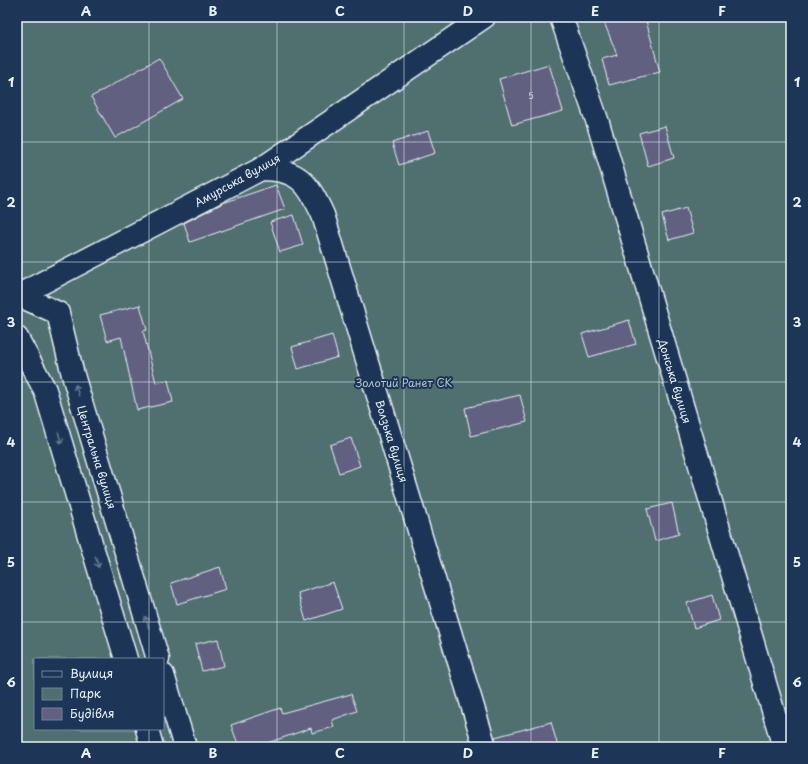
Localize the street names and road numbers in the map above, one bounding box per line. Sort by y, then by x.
street label: Амурська вулиця [191,149,283,211]
street label: Донська вулиця [654,336,696,425]
street label: Волзька вулиця [371,398,413,484]
street label: Центральна вулиця [73,403,121,511]

